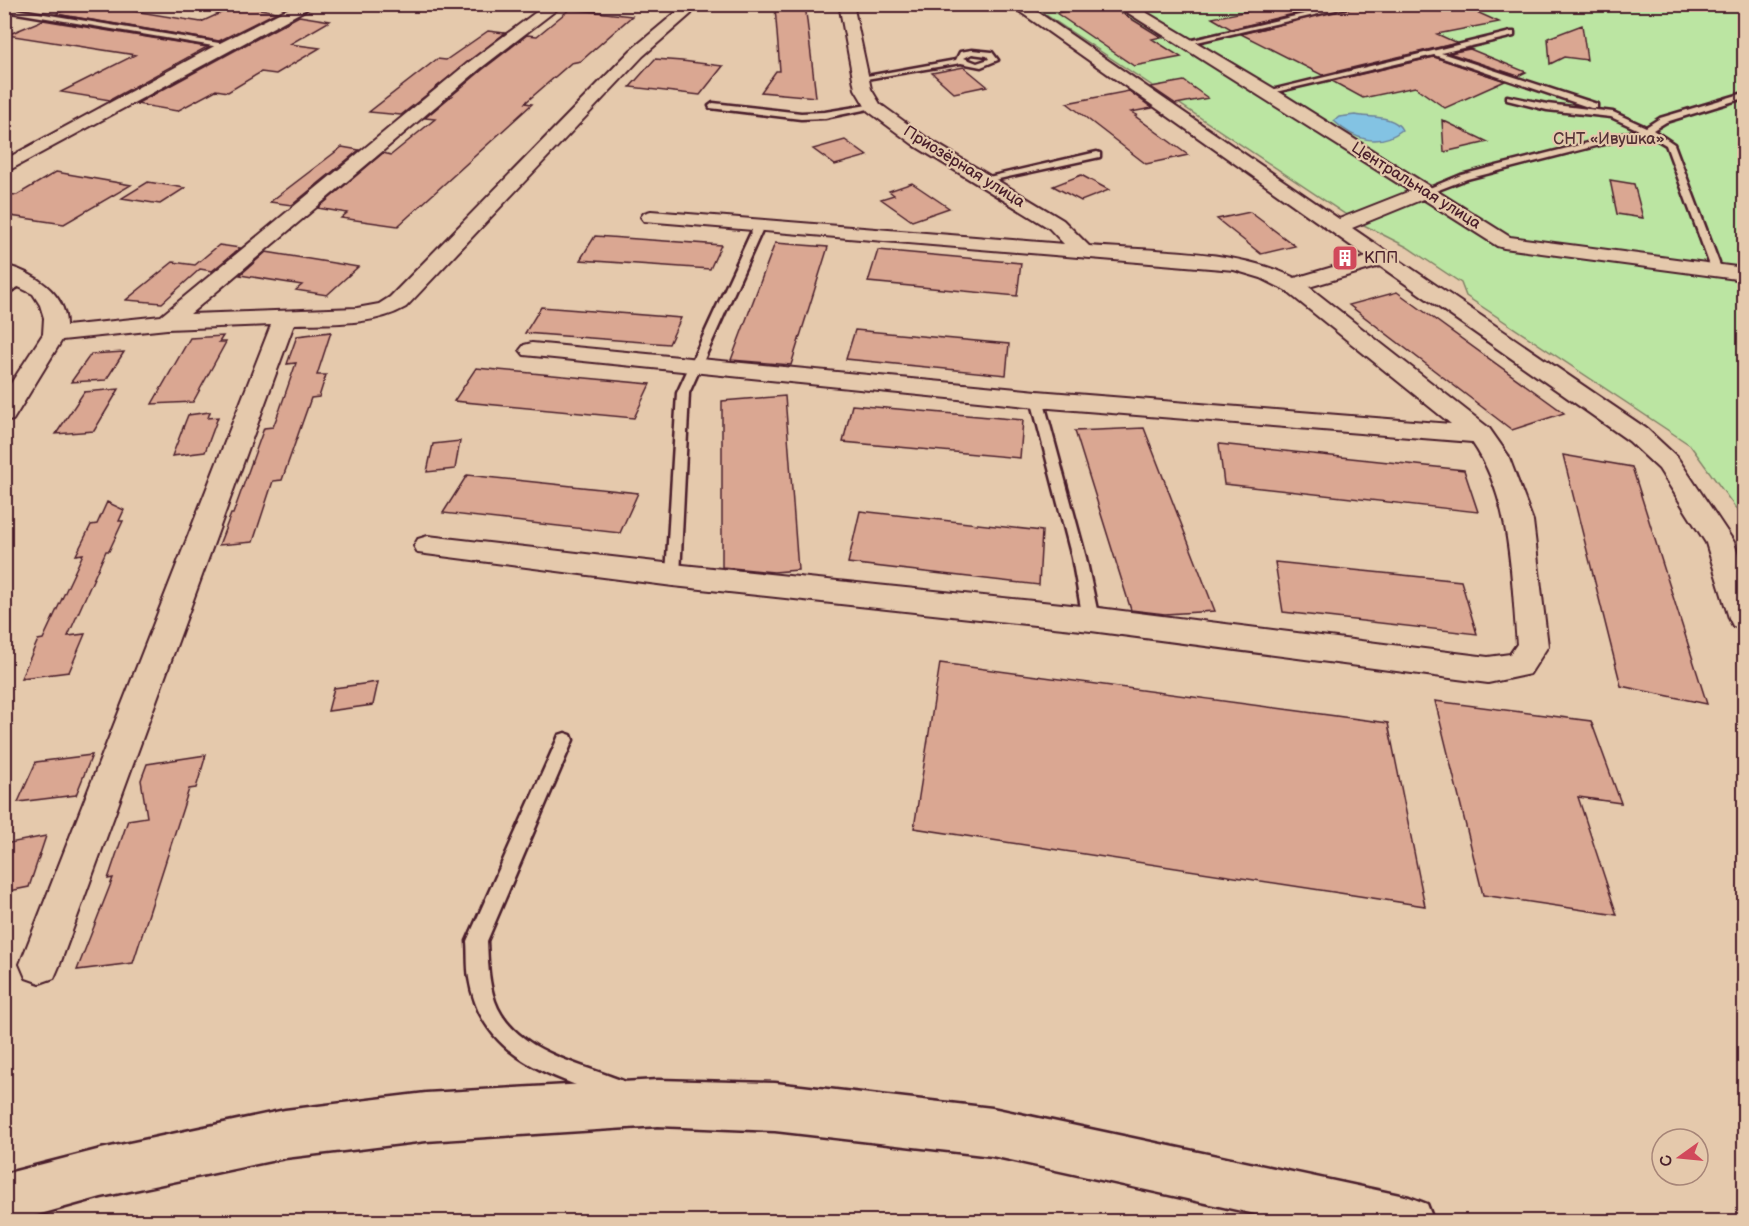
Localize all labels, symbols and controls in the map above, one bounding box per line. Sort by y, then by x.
street label: Приозёрная улица [900,122,1029,212]
park label: СНТ «Ивушка» [1553,130,1665,149]
street label: Центральная улица [1348,138,1485,234]
building icon: КПП [1330,243,1360,273]
place label: КПП [1364,249,1398,268]
north arrow [1650,1127,1710,1187]
text: С [1656,1153,1678,1168]

